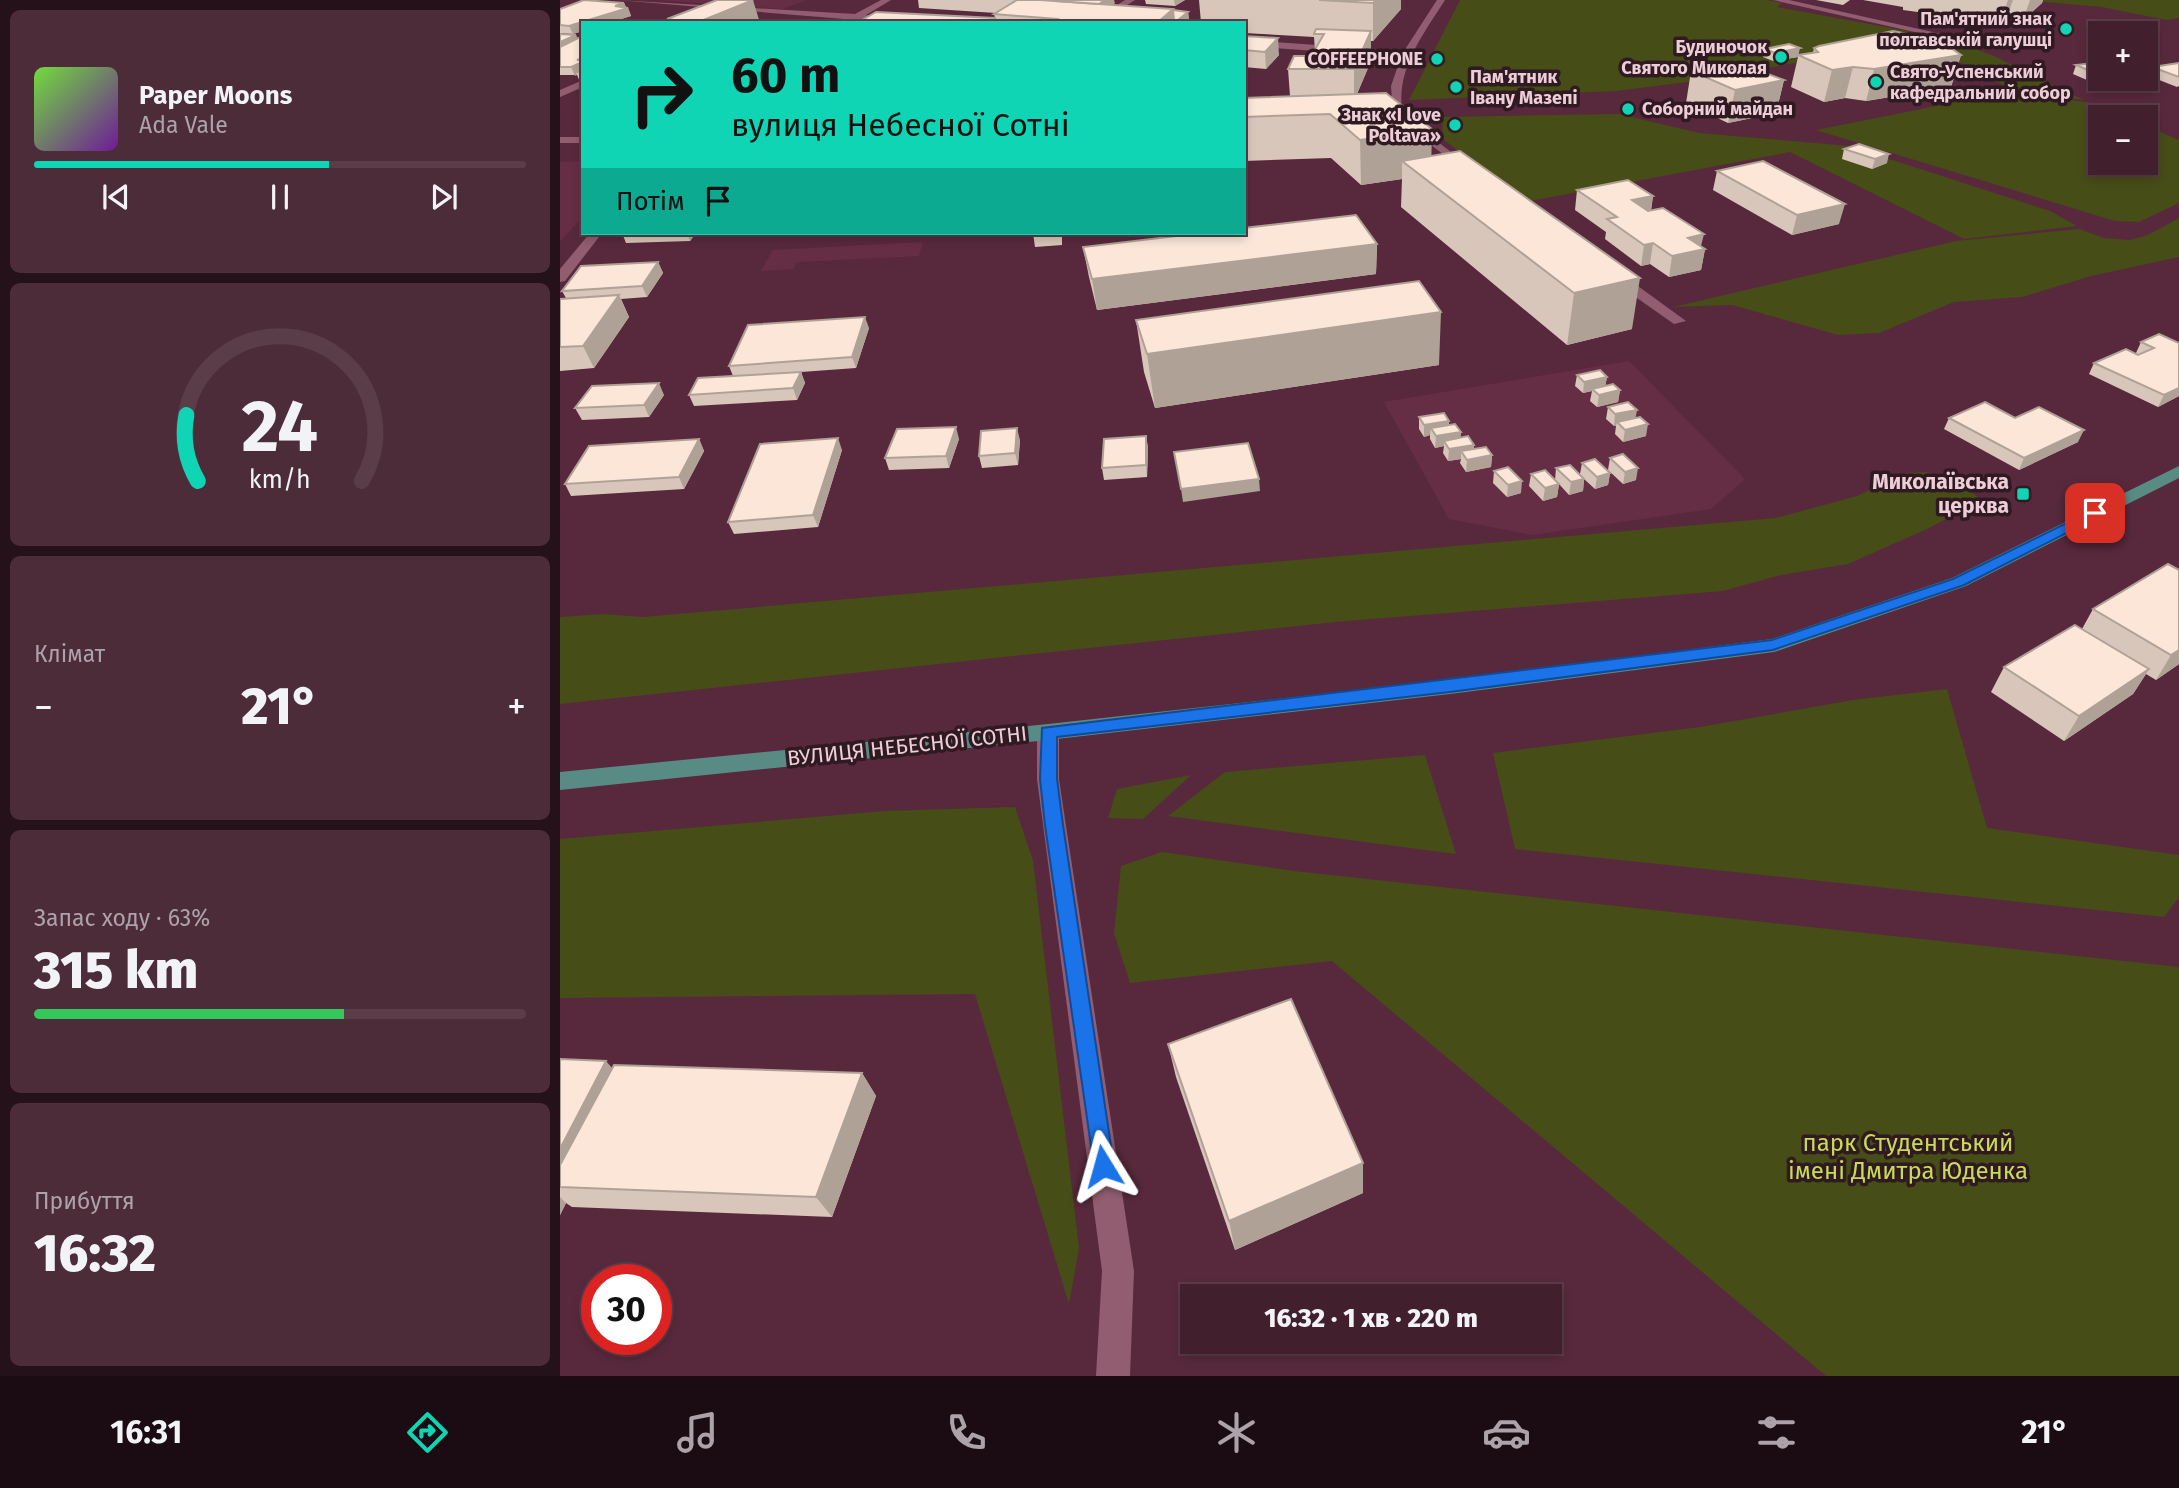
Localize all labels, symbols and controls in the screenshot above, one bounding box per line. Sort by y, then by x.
place label: Пам'ятний знак полтавській галушці [1879,8,2052,51]
marker: Пам'ятний знак полтавській галушці [2058,21,2074,37]
map controls [2088,21,2158,175]
button: + [2088,21,2158,91]
place label: Будиночок Святого Миколая [1621,36,1767,79]
text: 60 m [731,46,840,105]
place label: COFFEEPHONE [1307,48,1423,70]
icon: right [616,49,707,140]
marker: Будиночок Святого Миколая [1773,49,1789,65]
marker: COFFEEPHONE [1429,51,1445,67]
place label: Свято-Успенський кафедральний собор [1890,61,2071,104]
place label: Пам'ятник Івану Мазепі [1470,66,1577,109]
marker: Свято-Успенський кафедральний собор [1868,74,1884,90]
marker: Пам'ятник Івану Мазепі [1448,79,1464,95]
text: Paper Moons [139,80,292,111]
place label: Соборний майдан [1642,98,1793,120]
marker: Соборний майдан [1620,101,1636,117]
place label: Знак «I love Poltava» [1340,104,1441,147]
button: − [2088,105,2158,175]
text: вулиця Небесної Сотні [731,106,1070,144]
text: Ada Vale [139,111,228,139]
marker: Знак «I love Poltava» [1447,117,1463,133]
icon: previous [97,178,135,216]
icon: pause [261,178,299,216]
icon: next [425,178,463,216]
icon: arrive [699,182,737,220]
text: Потім [616,186,685,217]
text: 24 [242,383,318,470]
text: km/h [249,465,311,495]
place label: Миколаївська церква [1872,469,2009,519]
pin [2065,483,2125,543]
marker: Миколаївська церква [2015,486,2031,502]
icon: arrive [2076,494,2114,532]
text: Клімат [34,640,105,668]
text: 21° [241,675,319,738]
text: − [34,684,53,730]
text: + [507,684,526,730]
street label: ВУЛИЦЯ НЕБЕСНОЇ СОТНІ [786,720,1028,772]
text: Запас ходу · 63% [34,904,210,932]
text: 315 km [34,939,198,1002]
position arrow [1066,1129,1140,1203]
park label: парк Студентський імені Дмитра Юденка [1788,1129,2028,1185]
text: Прибуття [34,1187,135,1215]
text: 16:32 [34,1222,156,1285]
speed limit sign: 30 [581,1264,672,1355]
text: 16:32 · 1 хв · 220 m [1264,1303,1478,1334]
icon: directions [403,1408,452,1457]
icon: music [673,1408,722,1457]
icon: phone [942,1408,991,1457]
icon: climate [1212,1408,1261,1457]
icon: car [1482,1408,1531,1457]
icon: filters [1752,1408,1801,1457]
text: 16:31 [110,1413,182,1451]
text: 21° [2021,1413,2069,1451]

